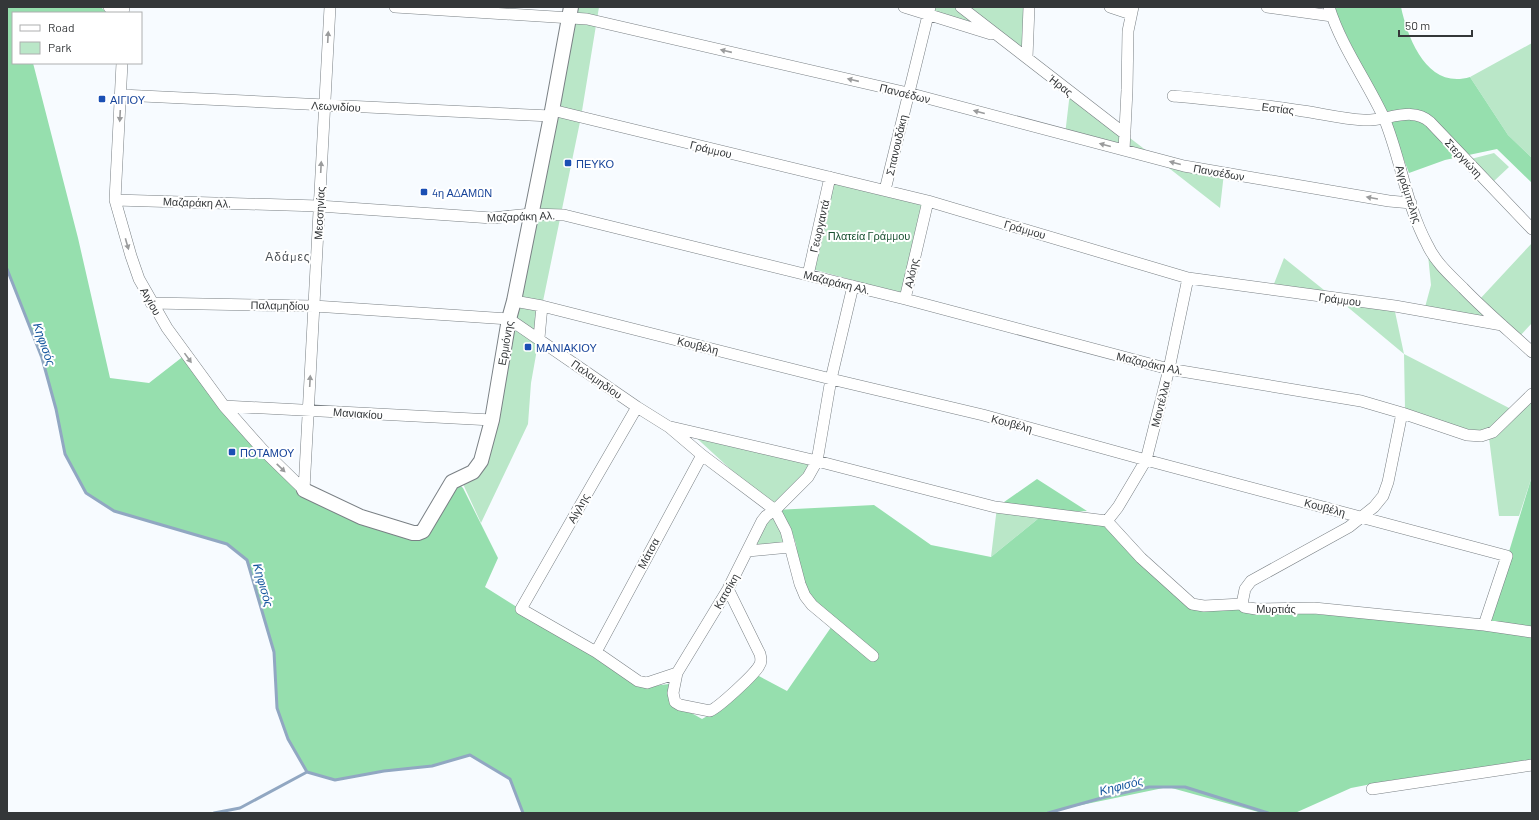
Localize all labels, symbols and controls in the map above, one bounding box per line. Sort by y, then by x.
legend [12,12,142,64]
scale bar [1399,12,1472,38]
text: 50 m [1405,18,1430,32]
text: Road [48,20,75,34]
one-way arrow [325,30,331,43]
text: Park [48,40,72,54]
one-way arrow [720,47,732,53]
street label: Ήρας [1046,71,1076,98]
one-way arrow [847,77,859,83]
street label: Πανσέδων [878,80,932,106]
place label: ΑΙΓΙΟΥ [110,93,146,106]
marker: ΑΙΓΙΟΥ [97,94,107,104]
street label: Λεωνιδίου [311,98,361,114]
street label: Εστίας [1261,100,1295,116]
one-way arrow [973,109,985,115]
one-way arrow [116,110,123,122]
street label: Σπανουδάκη [883,113,909,177]
street label: Στεργιώτη [1443,136,1485,180]
street label: Γράμμου [689,138,733,160]
one-way arrow [1098,142,1110,148]
place label: ΠΕΥΚΟ [576,157,615,170]
marker: ΠΕΥΚΟ [563,158,573,168]
one-way arrow [318,160,324,173]
one-way arrow [1169,160,1181,166]
street label: Πανσέδων [1192,161,1246,183]
street label: Αγράμπελης [1394,163,1424,225]
street label: Μεσσηνίας [311,186,327,240]
place label: 4η ΑΔΑΜΩΝ [432,186,492,199]
marker: 4η ΑΔΑΜΩΝ [419,187,429,197]
street label: Μαζαράκη Αλ. [163,194,231,210]
one-way arrow [1366,195,1378,201]
street label: Γεωργαντά [807,198,832,254]
street label: Μαζαράκη Αλ. [487,208,555,224]
street label: Γράμμου [1003,217,1047,241]
park label: Πλατεία Γράμμου [828,229,910,242]
one-way arrow [124,238,130,250]
district label: Αδάμες [265,249,311,264]
street label: Αλόης [901,257,921,289]
street label: Μαζαράκη Αλ. [802,267,872,297]
street label: Αιγίου [138,285,164,317]
street label: Γράμμου [1318,290,1362,308]
street label: Παλαμηδίου [250,298,310,312]
water label: Κηφισός [30,320,59,368]
street label: Ερμιόνης [495,320,515,366]
street label: Κουβέλη [676,334,720,356]
place label: ΜΑΝΙΑΚΙΟΥ [536,341,597,354]
marker: ΜΑΝΙΑΚΙΟΥ [523,342,533,352]
street label: Μαζαράκη Αλ. [1115,349,1185,377]
one-way arrow [184,352,193,363]
street label: Παλαμηδίου [569,357,625,401]
one-way arrow [306,375,313,387]
street label: Μαντέλλα [1148,379,1172,429]
street label: Μανιακίου [333,405,383,421]
street label: Κουβέλη [990,411,1034,435]
place label: ΠΟΤΑΜΟΥ [240,446,295,459]
marker: ΠΟΤΑΜΟΥ [227,447,237,457]
one-way arrow [276,463,286,473]
street label: Αίγλης [565,491,591,525]
street label: Κουβέλη [1303,495,1347,519]
street label: Μάτσα [635,535,662,571]
water label: Κηφισός [250,561,277,609]
street label: Κατσίκη [711,571,741,611]
street label: Μυρτιάς [1256,602,1296,615]
water label: Κηφισός [1098,773,1145,798]

